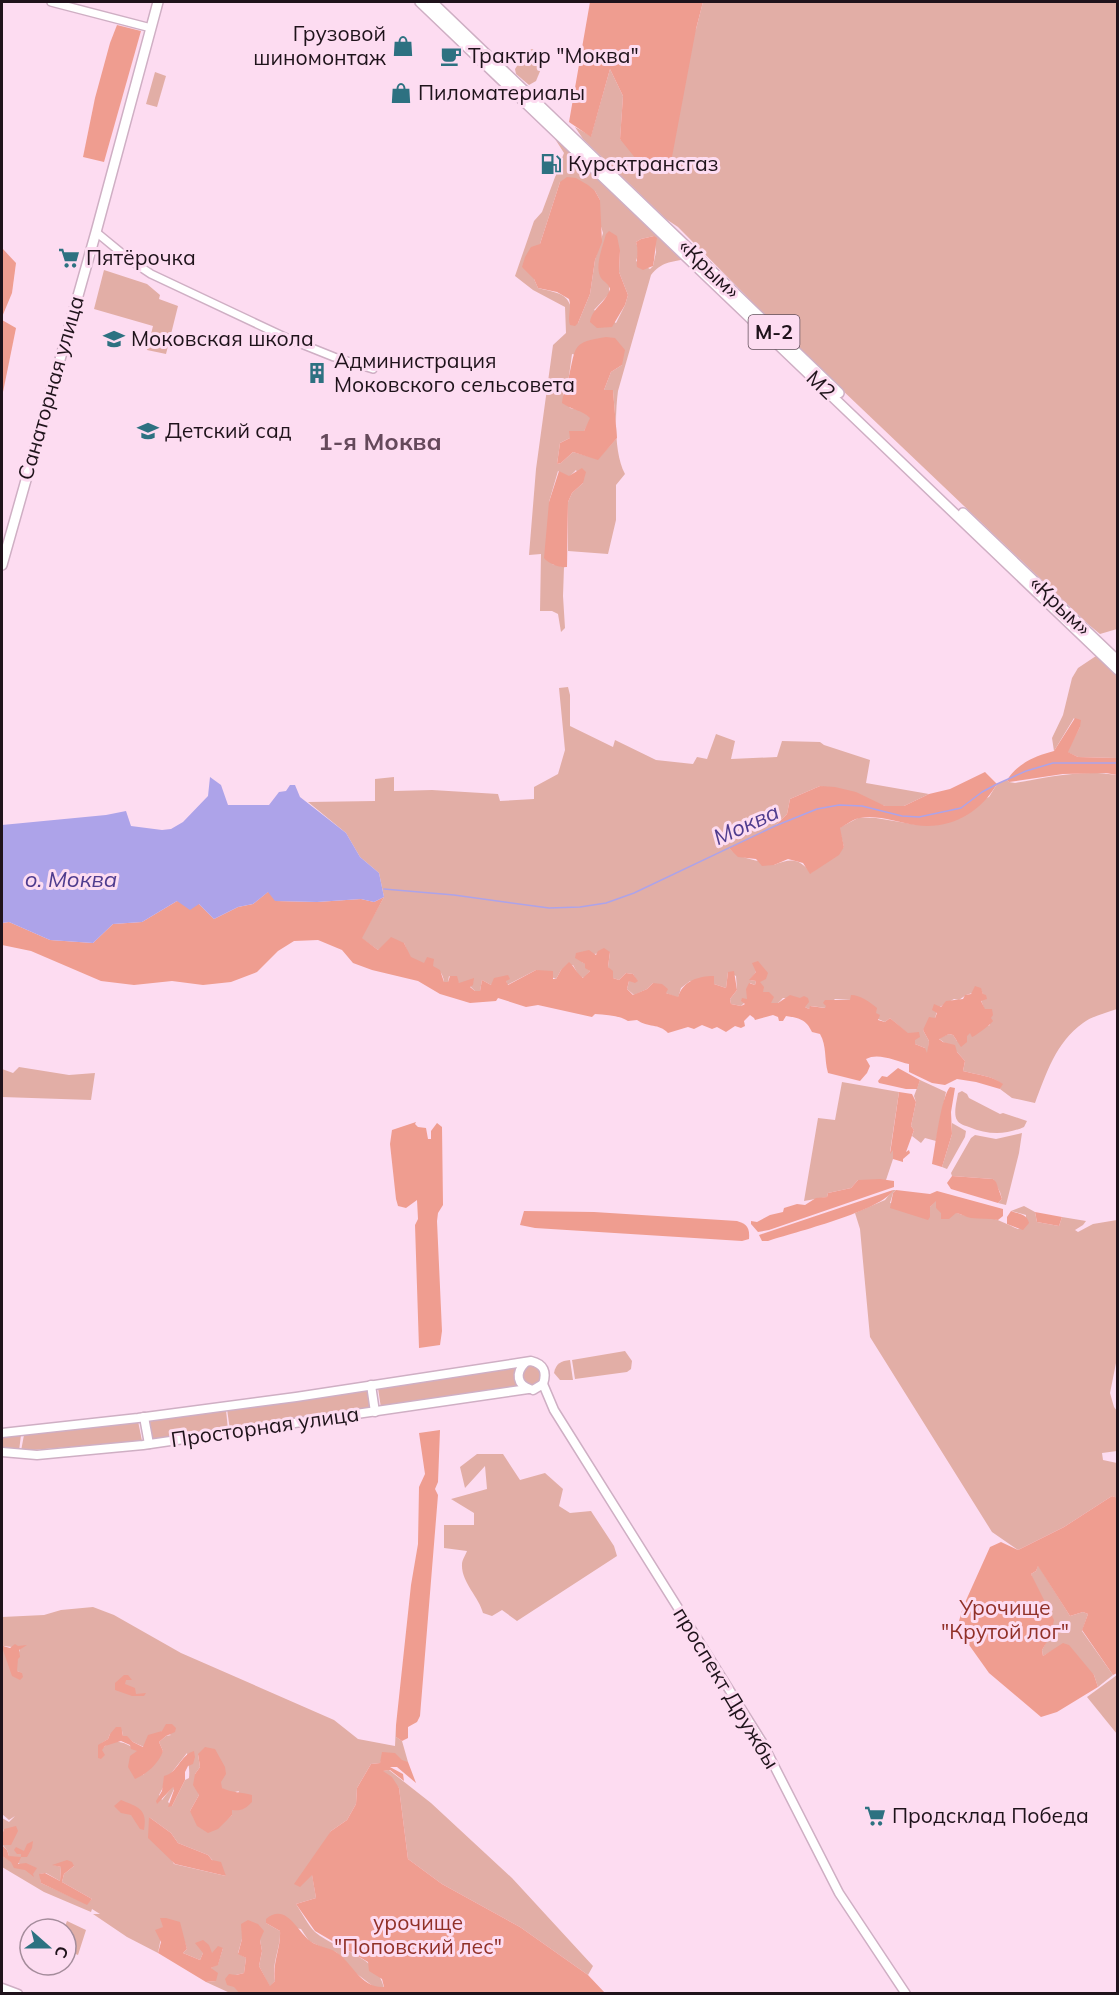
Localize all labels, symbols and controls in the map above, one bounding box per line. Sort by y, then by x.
place label: Грузовой шиномонтаж [253,20,386,70]
shop icon: Грузовой шиномонтаж [391,34,415,58]
place label: Трактир "Моква" [468,42,639,68]
cafe icon: Трактир "Моква" [439,44,463,68]
place label: Пиломатериалы [418,79,585,105]
shop icon: Пиломатериалы [389,81,413,105]
place label: Курсктрансгаз [568,150,719,176]
fuel station icon: Курсктрансгаз [539,152,563,176]
street label: «Крым» [674,233,746,304]
place label: Пятёрочка [86,244,196,270]
supermarket icon: Пятёрочка [57,246,81,270]
street label: Санаторная улица [11,293,89,483]
road number: М-2 [748,315,800,349]
place label: Моковская школа [131,325,314,351]
school or university icon: Моковская школа [102,327,126,351]
place label: Администрация Моковского сельсовета [334,347,575,397]
building icon: Администрация Моковского сельсовета [305,361,329,385]
street label: М2 [802,364,842,404]
place label: Детский сад [165,417,292,443]
school or university icon: Детский сад [136,419,160,443]
district label: 1-я Моква [318,426,442,456]
street label: «Крым» [1025,570,1097,641]
water label: Моква [709,797,783,851]
water label: о. Моква [25,865,117,893]
street label: Просторная улица [169,1400,361,1452]
park label: Урочище "Крутой лог" [941,1594,1069,1644]
street label: проспект Дружбы [668,1602,785,1773]
place label: Продсклад Победа [892,1802,1089,1828]
supermarket icon: Продсклад Победа [863,1804,887,1828]
park label: урочище "Поповский лес" [334,1909,502,1959]
north arrow [18,1917,78,1977]
text: С [51,1944,73,1961]

